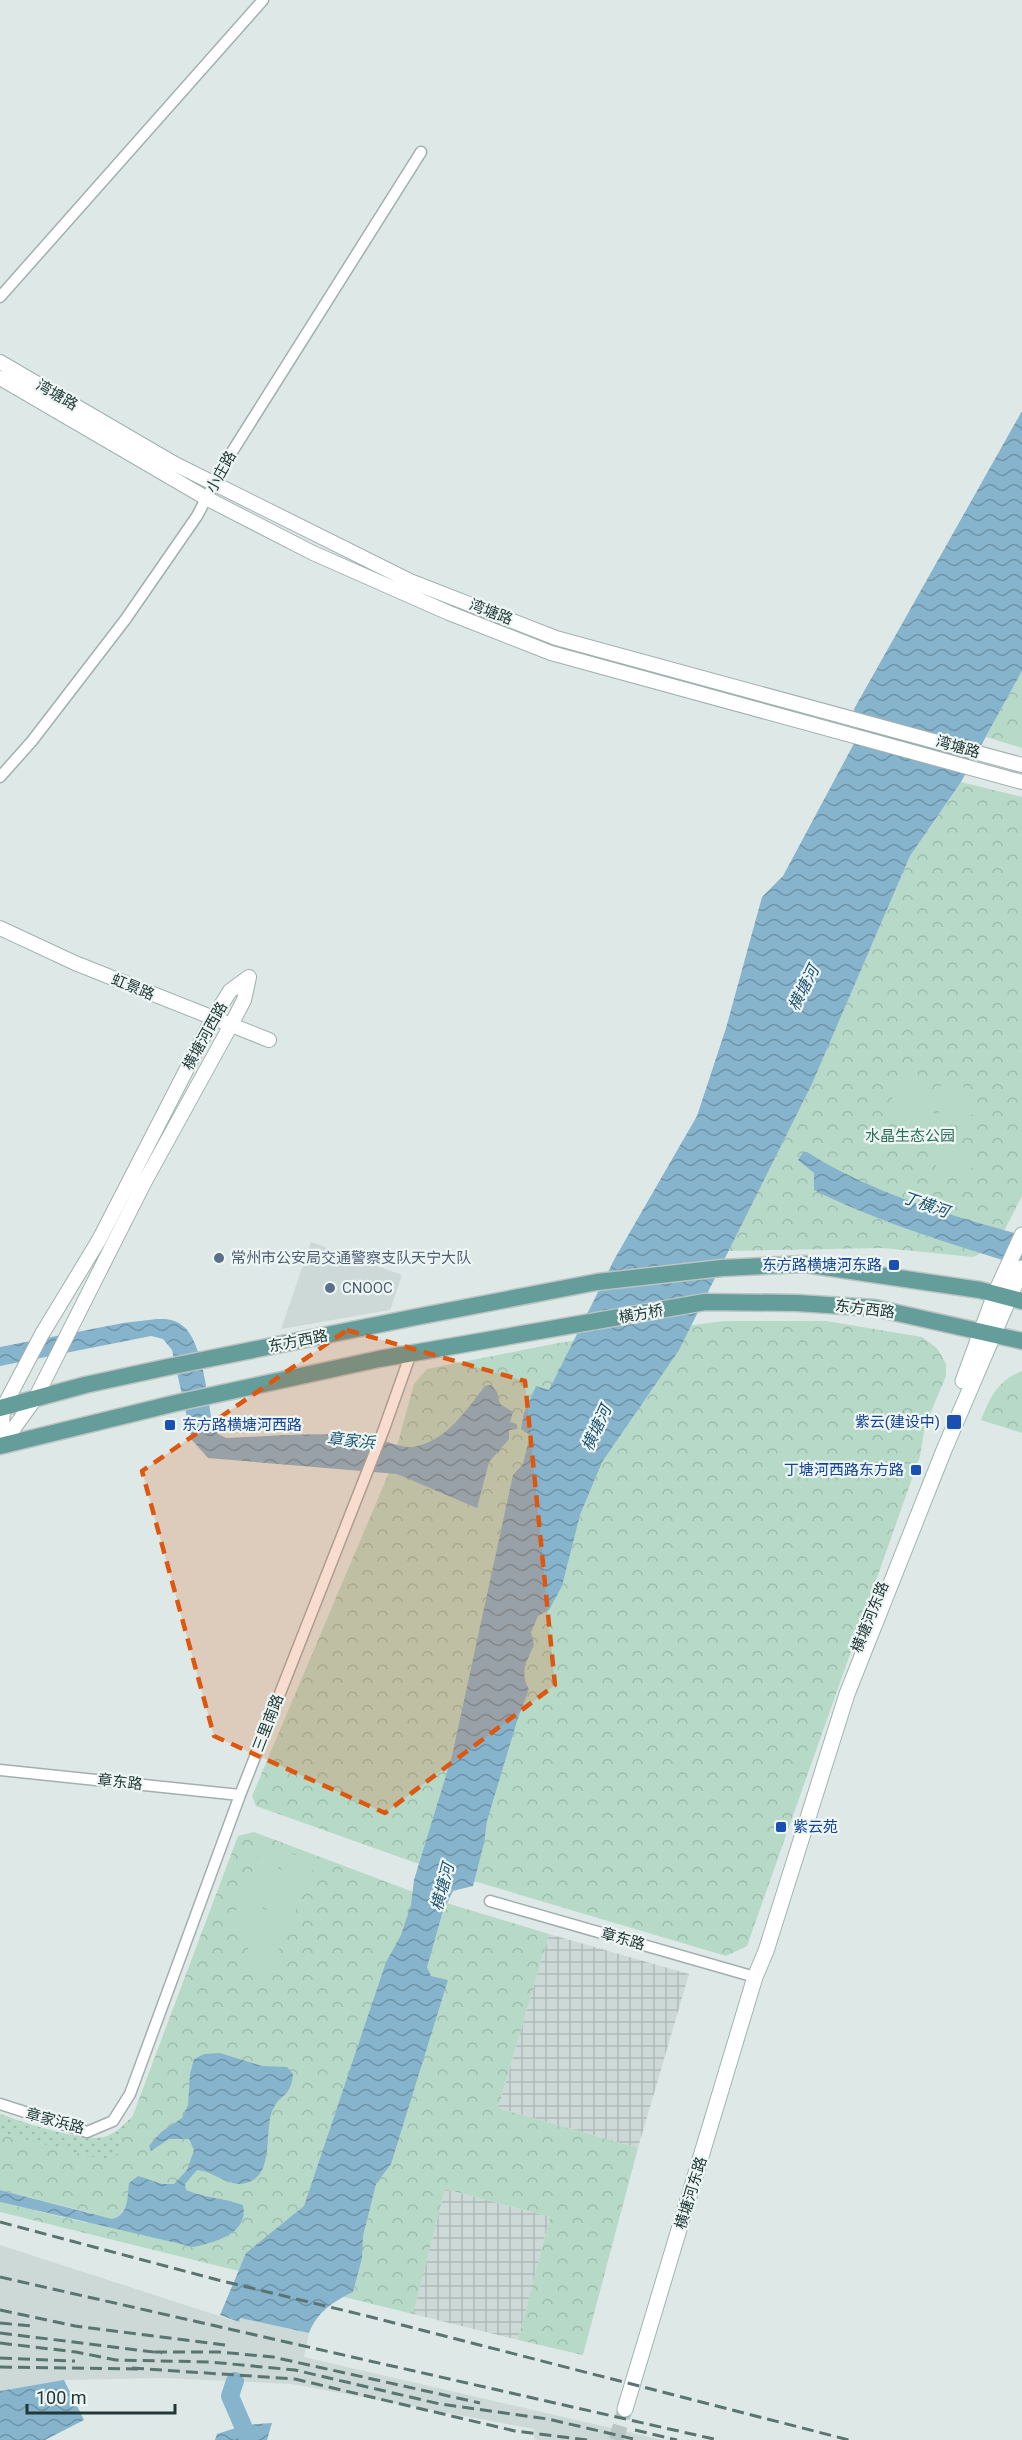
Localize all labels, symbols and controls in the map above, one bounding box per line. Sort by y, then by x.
street label: 湾塘路 [33,376,81,414]
street label: 小庄路 [202,448,240,496]
street label: 湾塘路 [467,596,515,628]
street label: 湾塘路 [934,732,982,762]
water label: 横塘河 [784,960,824,1014]
street label: 虹景路 [109,970,157,1004]
street label: 横塘河西路 [179,999,231,1073]
park label: 水晶生态公园 [865,1127,955,1145]
water label: 丁横河 [900,1188,954,1222]
place label: 常州市公安局交通警察支队天宁大队 [231,1249,471,1267]
marker: 常州市公安局交通警察支队天宁大队 [212,1251,226,1265]
place label: 东方路横塘河东路 [762,1256,882,1274]
marker: 东方路横塘河东路 [887,1258,901,1272]
place label: CNOOC [342,1279,393,1297]
marker: CNOOC [323,1281,337,1295]
street label: 东方西路 [834,1296,896,1322]
street label: 横方桥 [617,1301,665,1327]
street label: 东方西路 [267,1326,329,1356]
water label: 横塘河 [578,1400,616,1454]
place label: 紫云(建设中) [855,1413,940,1431]
marker: 紫云(建设中) [945,1413,963,1431]
place label: 东方路横塘河西路 [182,1416,302,1434]
marker: 东方路横塘河西路 [163,1418,177,1432]
water label: 章家浜 [326,1429,378,1453]
place label: 丁塘河西路东方路 [784,1461,904,1479]
marker: 丁塘河西路东方路 [909,1463,923,1477]
street label: 横塘河东路 [848,1579,892,1655]
street label: 三里南路 [249,1692,287,1754]
street label: 章东路 [97,1771,143,1793]
place label: 紫云苑 [793,1818,838,1836]
marker: 紫云苑 [774,1820,788,1834]
water label: 横塘河 [427,1859,459,1913]
street label: 章东路 [599,1924,647,1954]
street label: 章家浜路 [24,2105,86,2137]
street label: 横塘河东路 [671,2154,711,2232]
scale bar [27,2377,176,2415]
text: 100 m [36,2387,87,2408]

